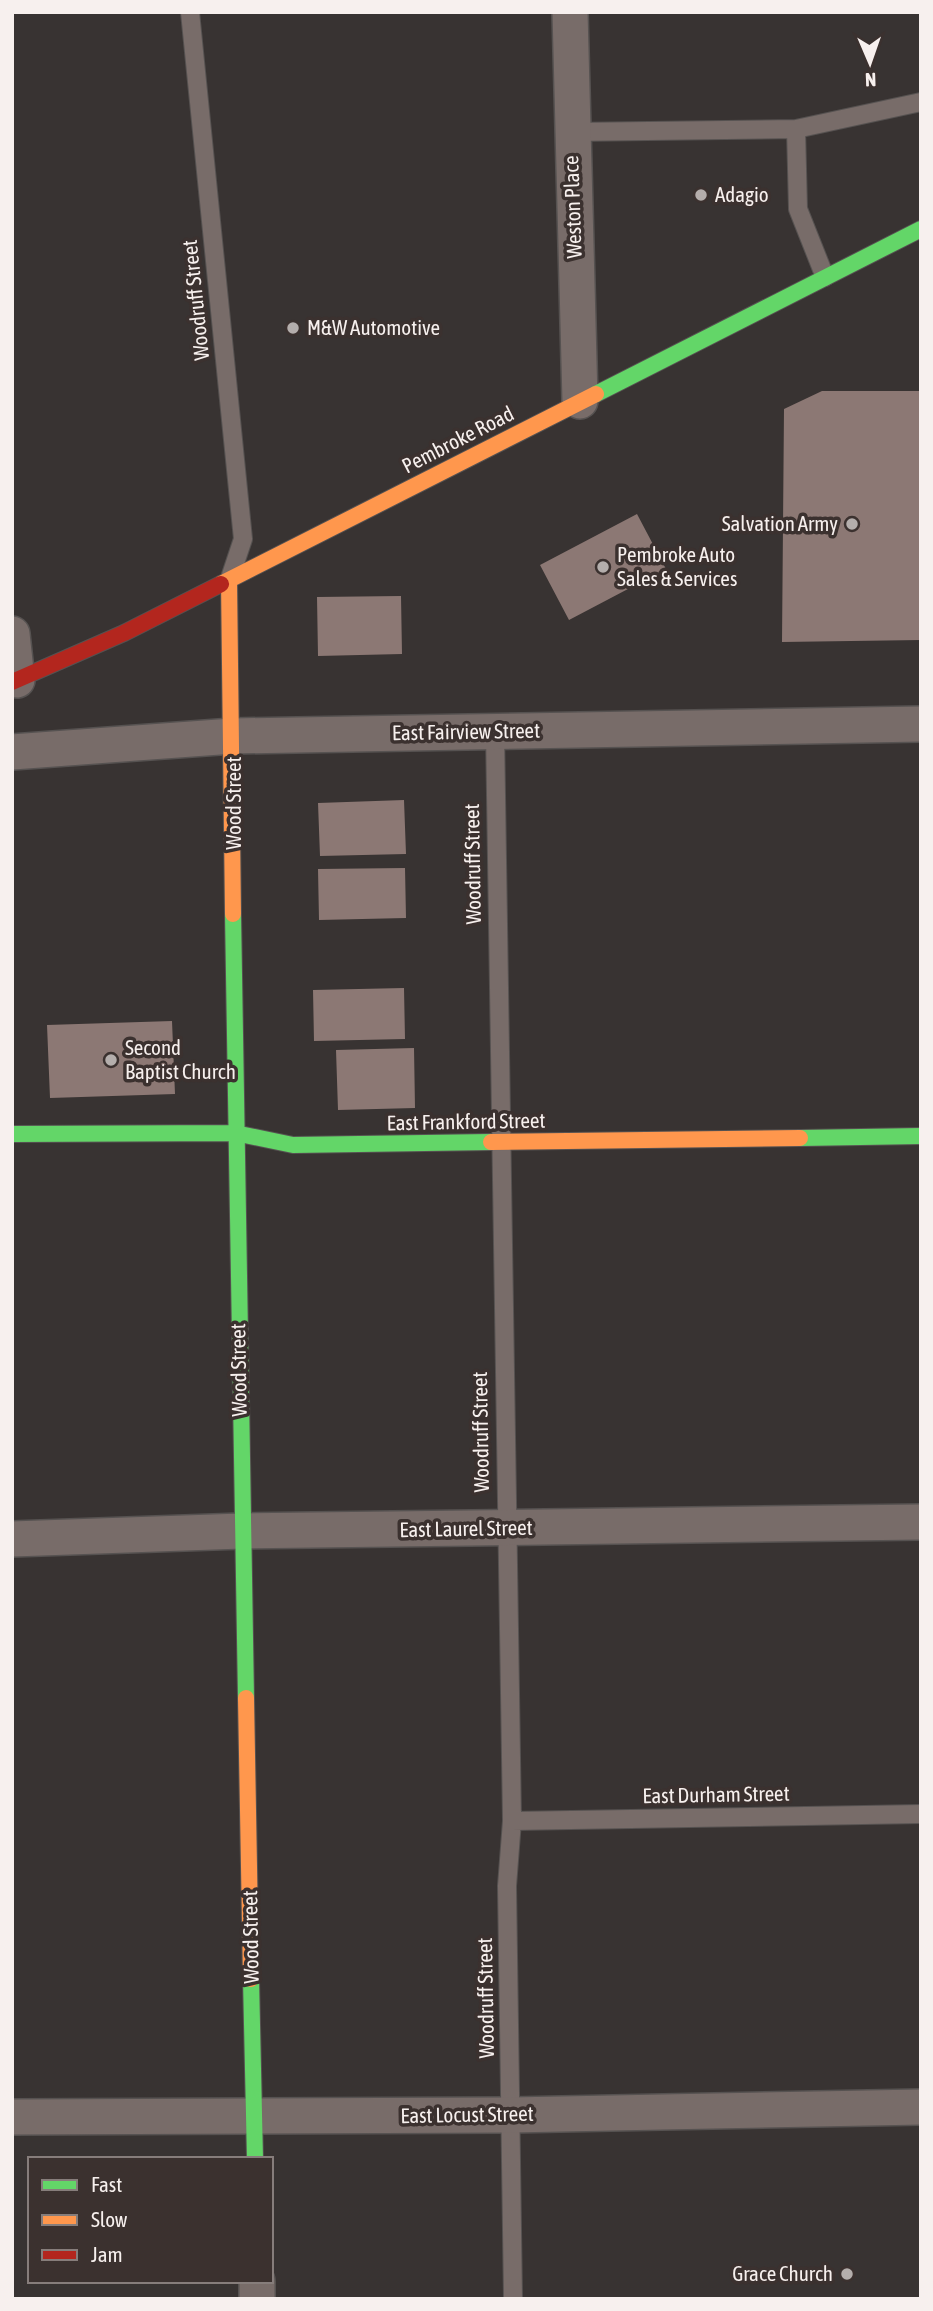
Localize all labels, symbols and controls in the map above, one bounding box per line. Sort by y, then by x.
north arrow [835,28,905,98]
text: N [865,69,877,91]
street label: Weston Place [558,155,586,259]
place label: Adagio [715,182,769,206]
marker: Adagio [693,187,709,203]
street label: Woodruff Street [177,239,213,362]
place label: M&W Automotive [307,315,440,339]
marker: M&W Automotive [285,320,301,336]
street label: Pembroke Road [398,401,517,478]
place label: Salvation Army [722,511,838,535]
marker: Salvation Army [844,516,860,532]
place label: Pembroke Auto Sales & Services [617,542,737,590]
marker: Pembroke Auto Sales & Services [595,559,611,575]
street label: East Fairview Street [392,718,540,744]
street label: Wood Street [221,756,245,850]
street label: Woodruff Street [459,803,485,925]
place label: Second Baptist Church [125,1035,236,1083]
marker: Second Baptist Church [103,1052,119,1068]
street label: East Frankford Street [386,1108,546,1134]
street label: Wood Street [225,1323,251,1417]
street label: Woodruff Street [467,1371,493,1493]
street label: East Laurel Street [399,1515,533,1541]
street label: East Durham Street [642,1781,790,1807]
street label: Wood Street [237,1890,263,1984]
street label: Woodruff Street [472,1937,498,2059]
street label: East Locust Street [400,2101,534,2127]
legend [28,2157,273,2283]
text: Fast [91,2172,122,2196]
text: Slow [91,2207,128,2231]
text: Jam [91,2242,123,2266]
place label: Grace Church [732,2261,833,2285]
marker: Grace Church [839,2266,855,2282]

